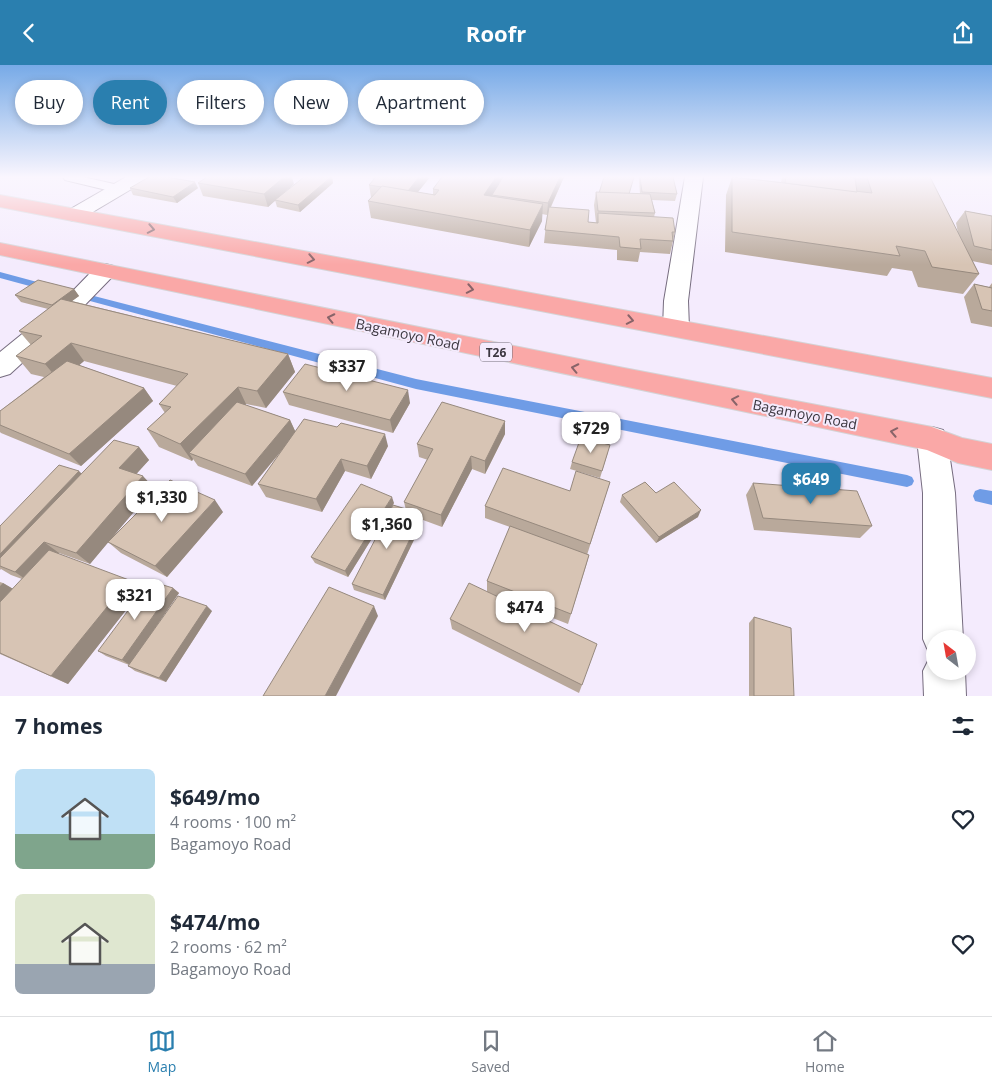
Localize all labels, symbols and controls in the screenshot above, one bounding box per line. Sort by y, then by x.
text: Roofr [466,18,526,48]
icon: back [15,19,43,47]
icon: share [949,19,977,47]
chip: Buy [15,80,83,125]
chip: Rent [93,80,167,125]
chip: Filters [177,80,264,125]
chip: New [274,80,348,125]
chip: Apartment [358,80,484,125]
one-way arrow [147,223,155,234]
one-way arrow [306,254,315,264]
one-way arrow [466,284,475,294]
one-way arrow [326,313,335,323]
street label: Bagamoyo Road [354,314,462,354]
one-way arrow [626,314,635,324]
road number: T26 [480,343,512,361]
pin: $337 [317,349,377,392]
text: $337 [329,355,365,377]
one-way arrow [571,363,580,374]
street label: Bagamoyo Road [751,395,859,433]
one-way arrow [730,396,739,406]
pin: $729 [561,411,621,454]
text: $729 [573,417,609,439]
one-way arrow [890,427,899,438]
pin: $649 [781,463,841,505]
text: $649 [793,468,829,490]
pin: $1,330 [121,481,203,523]
text: $1,330 [137,486,187,508]
pin: $1,360 [346,507,428,550]
text: $1,360 [362,513,412,535]
pin: $321 [105,579,165,621]
text: $321 [117,584,153,606]
pin: $474 [495,591,555,633]
text: $474 [507,596,543,618]
north arrow [926,630,976,680]
map controls [926,630,976,680]
text: 7 homes [15,712,103,740]
icon: filters [949,712,977,740]
text: $649/mo [170,783,260,811]
icon: home [55,789,115,849]
icon: heart [949,805,977,833]
text: 4 rooms · 100 m² [170,811,296,833]
text: Bagamoyo Road [170,833,291,855]
text: $474/mo [170,908,260,936]
icon: home [55,914,115,974]
icon: heart [949,930,977,958]
text: 2 rooms · 62 m² [170,936,287,958]
text: Bagamoyo Road [170,958,291,980]
tab: Map [147,1027,176,1076]
tab: Saved [471,1027,510,1076]
tab: Home [805,1027,845,1076]

